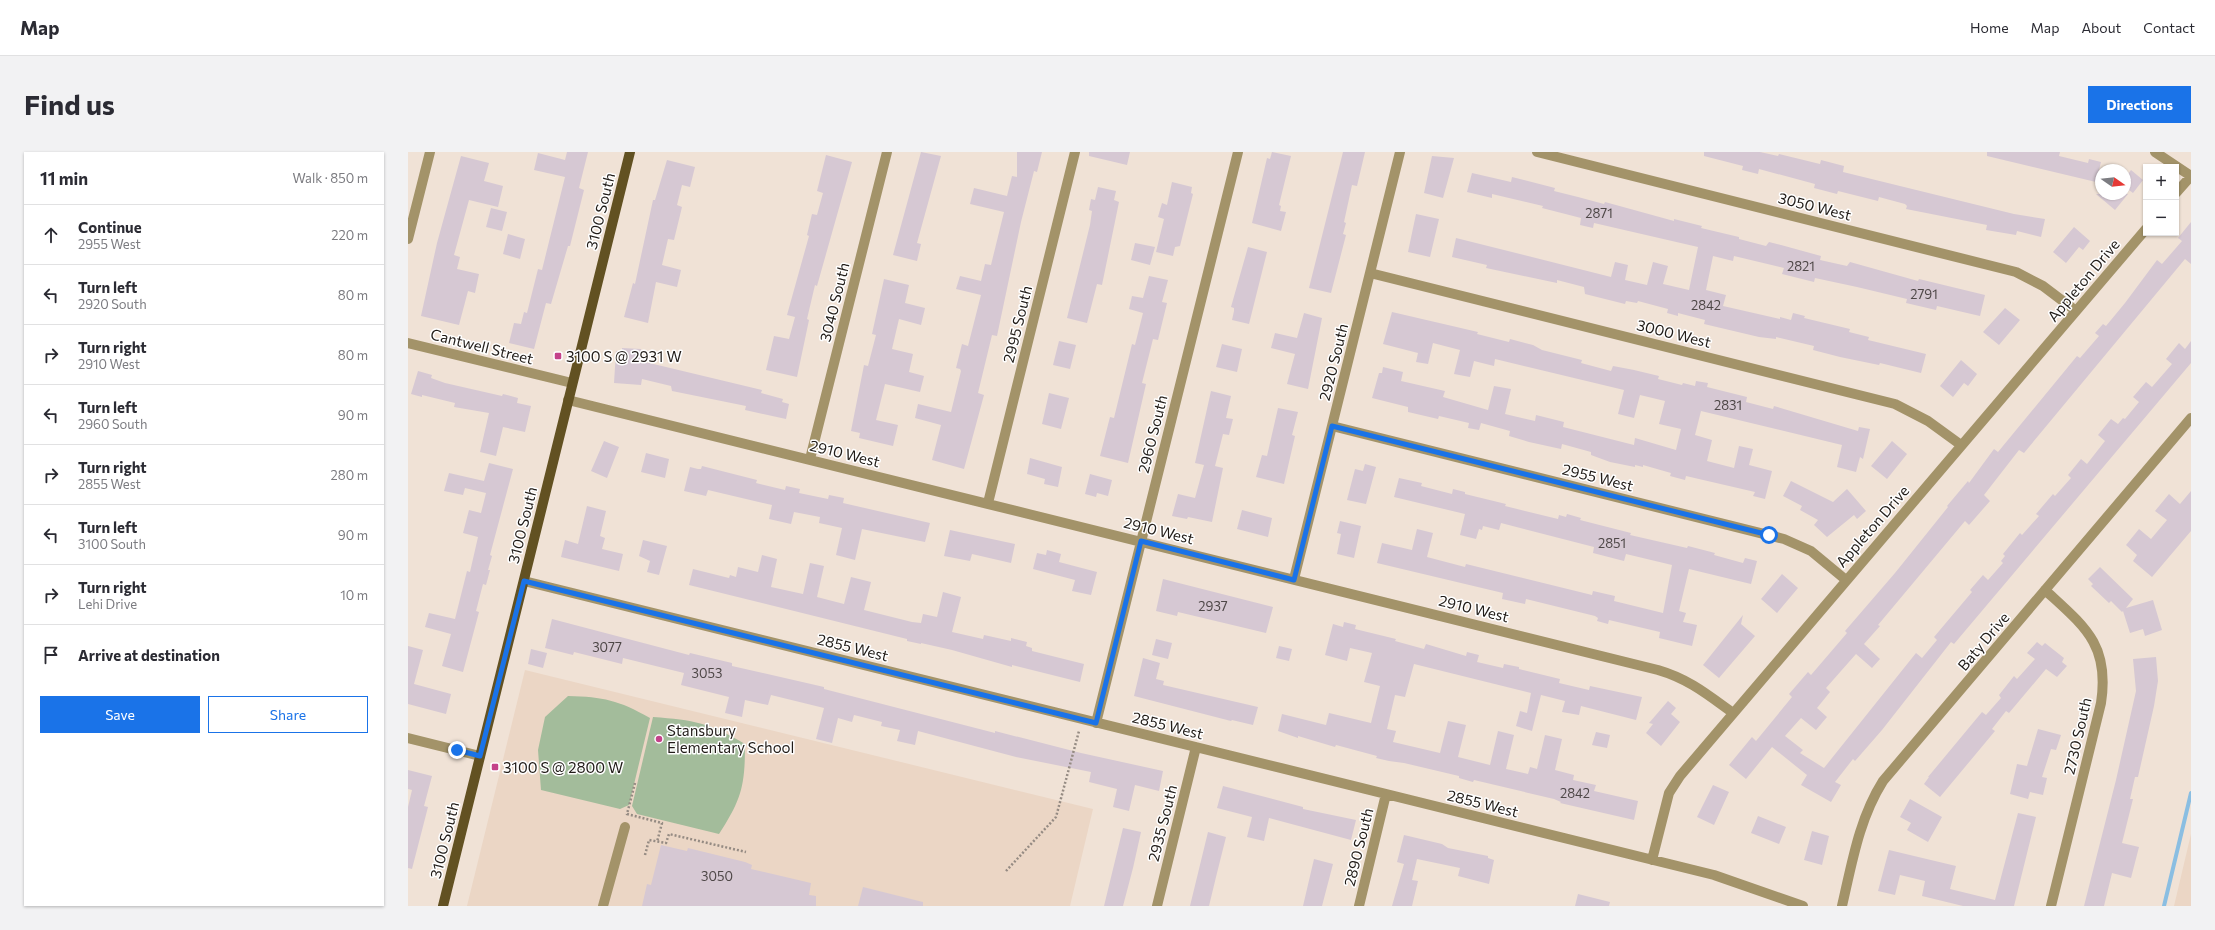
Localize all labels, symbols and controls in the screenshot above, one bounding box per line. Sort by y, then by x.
text: Map [20,16,59,39]
text: Home [1970,19,2009,36]
text: Map [2031,19,2059,36]
text: About [2081,19,2121,36]
text: Contact [2143,19,2195,36]
button: Directions [2088,86,2191,123]
text: Find us [24,87,115,121]
north arrow [2095,164,2131,200]
map controls [2143,164,2179,236]
button: + [2143,164,2179,200]
text: 11 min [40,168,88,189]
text: Walk · 850 m [293,170,368,186]
street label: 3100 South [582,171,618,251]
street label: 3050 West [1777,188,1853,224]
button: − [2143,200,2179,236]
house number: 2871 [1585,205,1613,221]
text: Continue [78,218,142,236]
icon: ahead [40,224,62,246]
text: 220 m [331,227,368,243]
street label: Appleton Drive [2043,235,2123,325]
text: 2955 West [78,236,141,252]
house number: 2821 [1787,258,1815,274]
street label: 3040 South [815,261,853,343]
text: Turn left [78,278,137,296]
icon: left [40,284,62,306]
street label: 2995 South [999,284,1035,364]
house number: 2791 [1910,286,1938,302]
text: 80 m [338,287,368,303]
text: 2920 South [78,296,147,312]
house number: 2842 [1691,297,1721,313]
street label: 3000 West [1635,315,1713,351]
street label: 2920 South [1315,321,1351,403]
street label: Cantwell Street [429,325,535,367]
text: Turn right [78,338,147,356]
icon: right [40,344,62,366]
text: 80 m [338,347,368,363]
place label: 3100 S @ 2931 W [566,347,682,365]
marker: 3100 S @ 2931 W [553,351,563,361]
text: 2910 West [78,356,140,372]
street label: 2960 South [1134,393,1170,475]
house number: 2831 [1714,397,1742,413]
text: Turn left [78,398,137,416]
icon: left [40,404,62,426]
text: 90 m [338,407,368,423]
text: 2960 South [78,416,147,432]
street label: 2910 West [808,436,882,470]
text: Turn right [78,458,147,476]
street label: 2955 West [1561,459,1635,495]
icon: right [40,464,62,486]
text: 280 m [331,467,368,483]
text: 2855 West [78,476,141,492]
street label: Appleton Drive [1832,481,1912,571]
street label: 3100 South [504,485,540,565]
street label: 2910 West [1122,513,1196,547]
text: Turn left [78,518,137,536]
icon: left [40,524,62,546]
route start [1760,526,1778,544]
text: 90 m [338,527,368,543]
house number: 2851 [1598,535,1626,551]
text: 3100 South [78,536,146,552]
text: Turn right [78,578,147,596]
icon: right [40,584,62,606]
text: 10 m [340,587,368,603]
street label: 2910 West [1437,591,1511,625]
text: Lehi Drive [78,596,137,612]
house number: 2937 [1198,598,1228,614]
street label: Baty Drive [1953,608,2013,674]
street label: 2855 West [816,629,890,665]
house number: 3077 [592,639,622,655]
icon: arrive [40,644,62,666]
text: Arrive at destination [78,646,220,664]
house number: 3053 [692,665,722,681]
button: Save [40,696,200,733]
button: Share [208,696,368,733]
street label: 2730 South [2059,696,2095,776]
street label: 2855 West [1131,707,1205,743]
place label: Stansbury Elementary School [667,721,794,756]
marker: Stansbury Elementary School [654,734,664,744]
route end [448,741,466,759]
place label: 3100 S @ 2800 W [503,758,623,776]
marker: 3100 S @ 2800 W [490,762,500,772]
street label: 2935 South [1144,783,1180,863]
street label: 2855 West [1446,785,1520,821]
house number: 2842 [1560,785,1590,801]
street label: 3100 South [426,800,462,880]
street label: 2890 South [1340,806,1376,888]
house number: 3050 [701,868,733,884]

